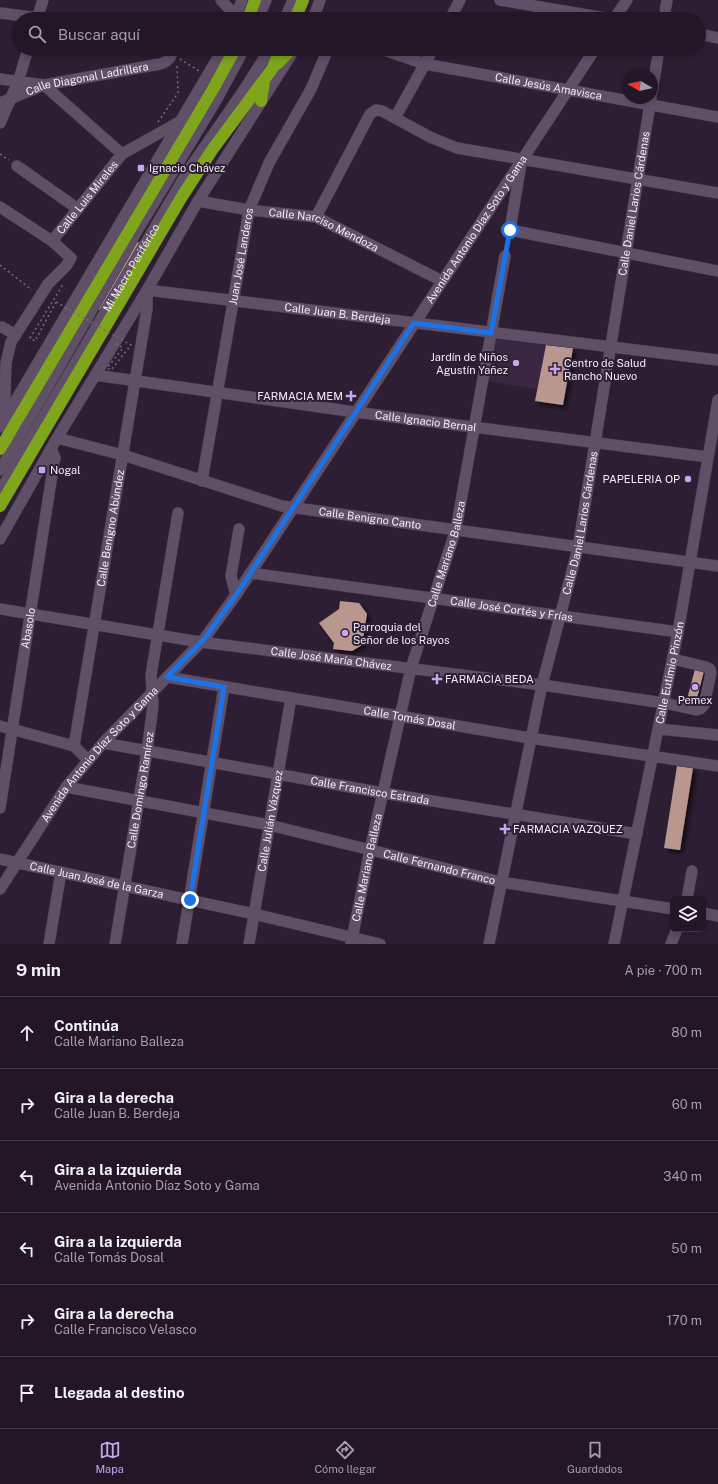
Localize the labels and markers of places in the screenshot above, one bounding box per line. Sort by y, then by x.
place label: Ignacio Chávez [149,162,225,174]
marker: Ignacio Chávez [136,163,146,173]
place label: Jardín de Niños Agustín Yañez [431,351,508,376]
place label: Centro de Salud Rancho Nuevo [564,357,646,382]
marker: Jardín de Niños Agustín Yañez [511,358,521,368]
marker: Centro de Salud Rancho Nuevo [549,363,561,375]
place label: FARMACIA MEM [257,390,343,402]
marker: FARMACIA MEM [346,391,356,401]
place label: Nogal [50,464,81,476]
marker: Nogal [37,465,47,475]
place label: PAPELERIA OP [603,473,680,485]
marker: PAPELERIA OP [683,474,693,484]
place label: Parroquia del Señor de los Rayos [353,621,450,646]
marker: Parroquia del Señor de los Rayos [340,628,350,638]
place label: FARMACIA BEDA [445,673,534,685]
marker: FARMACIA BEDA [432,674,442,684]
marker: Pemex [690,682,700,692]
place label: Pemex [678,694,712,706]
place label: FARMACIA VAZQUEZ [513,823,623,835]
marker: FARMACIA VAZQUEZ [500,824,510,834]

